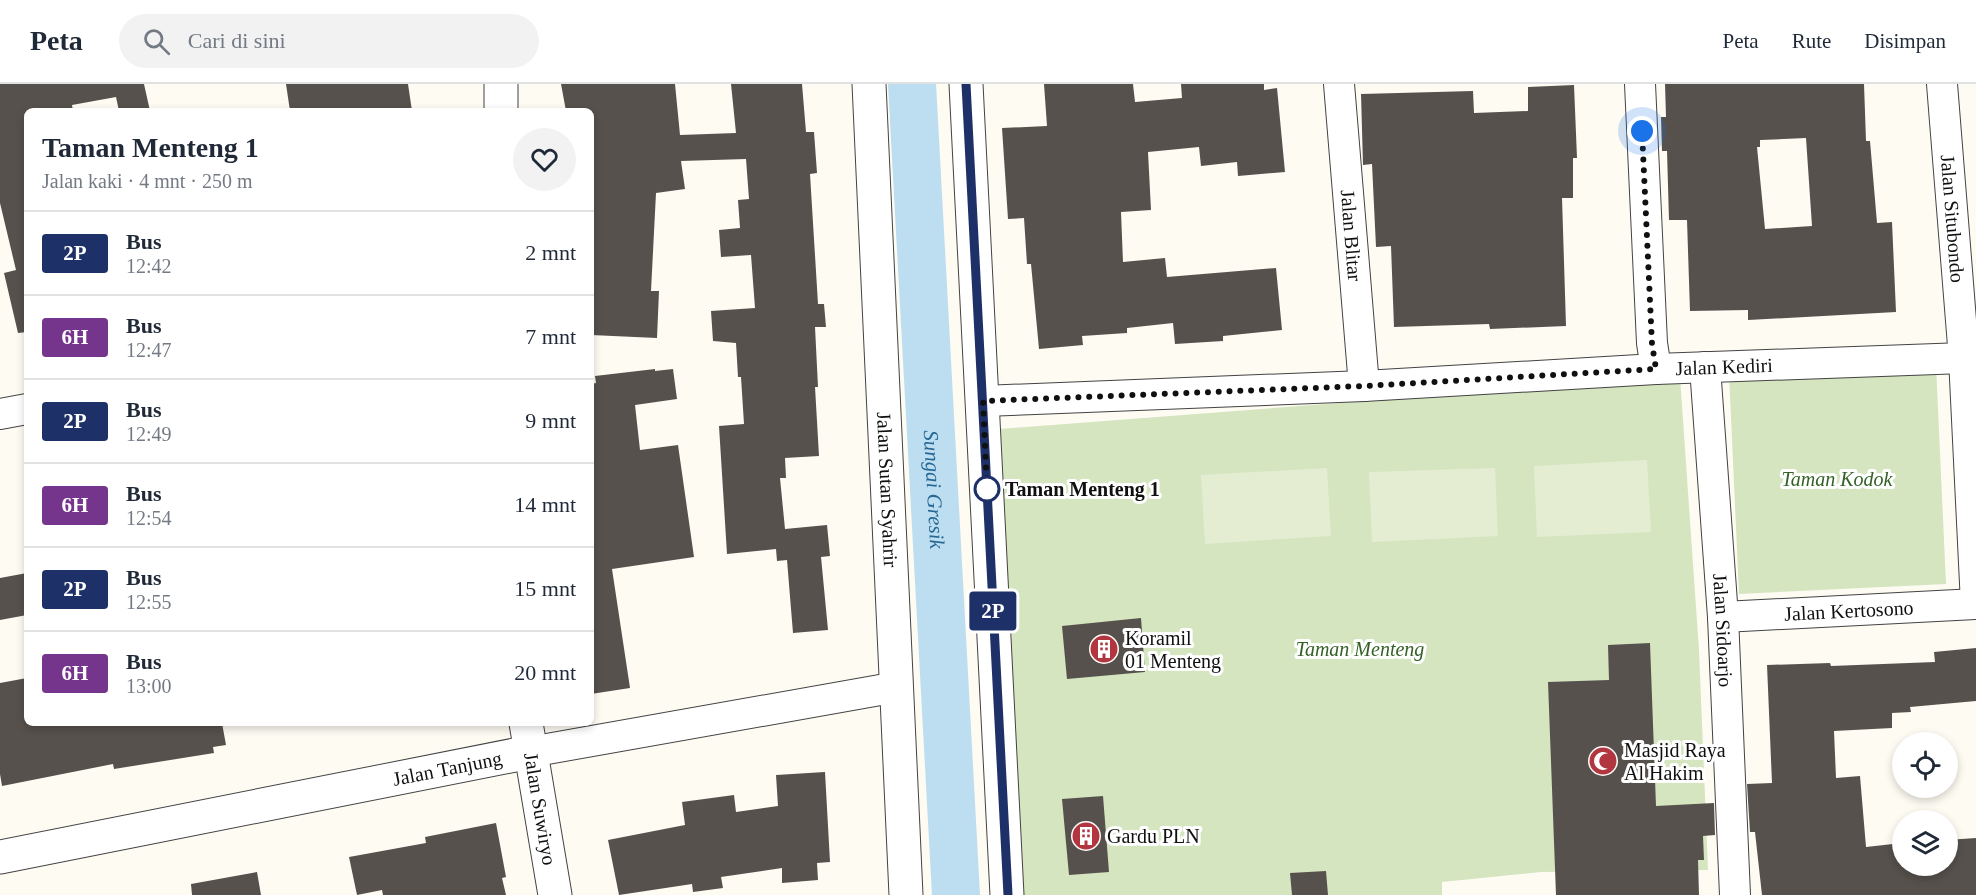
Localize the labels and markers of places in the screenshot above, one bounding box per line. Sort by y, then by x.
marker: Taman Menteng 1 [974,476,1000,502]
place label: Taman Menteng 1 [1005,478,1160,501]
place label: Koramil 01 Menteng [1125,627,1221,673]
building icon: Koramil 01 Menteng [1088,633,1120,665]
place label: Masjid Raya Al Hakim [1624,739,1726,784]
mosque icon: Masjid Raya Al Hakim [1587,745,1619,777]
building icon: Gardu PLN [1070,820,1102,852]
place label: Gardu PLN [1107,825,1200,847]

